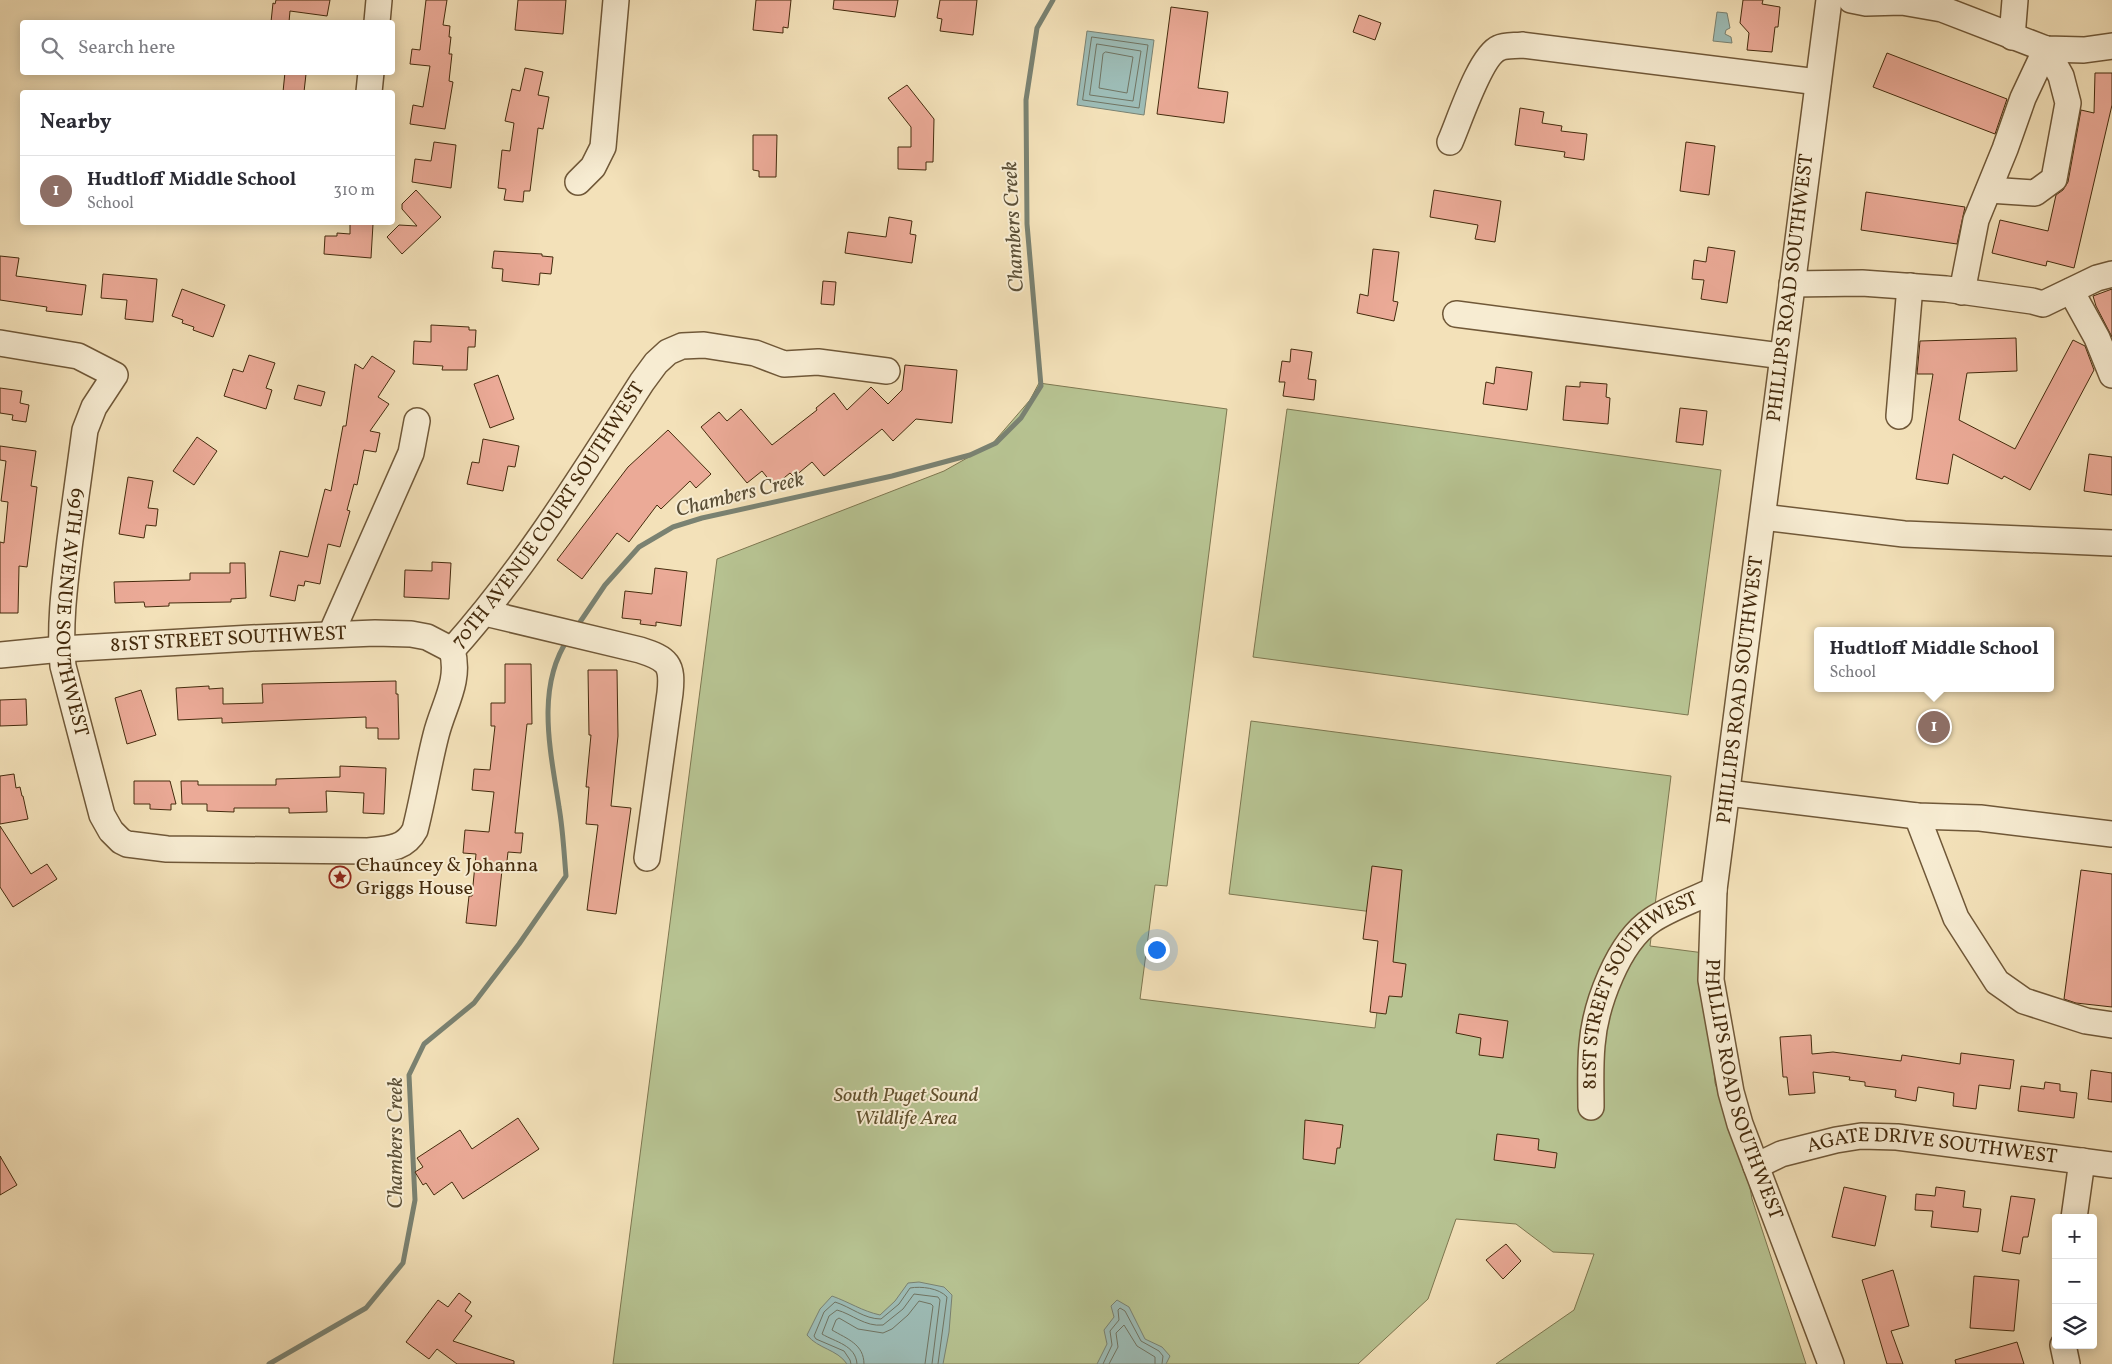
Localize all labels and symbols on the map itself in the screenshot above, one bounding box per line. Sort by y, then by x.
street label: PHILLIPS ROAD SOUTHWEST [1761,152,1821,424]
water label: Chambers Creek [996,160,1032,293]
street label: 70TH AVENUE COURT SOUTHWEST [445,377,652,655]
water label: Chambers Creek [673,465,808,525]
street label: 69TH AVENUE SOUTHWEST [48,486,95,740]
street label: PHILLIPS ROAD SOUTHWEST [1711,554,1771,826]
street label: 81ST STREET SOUTHWEST [109,620,348,660]
pin: 1 [1918,708,1950,746]
place label: Chauncey & Johanna Griggs House [356,852,538,903]
place icon: Chauncey & Johanna Griggs House [328,865,352,889]
street label: 81ST STREET SOUTHWEST [1577,885,1703,1090]
your location [1144,937,1170,963]
street label: PHILLIPS ROAD SOUTHWEST [1697,958,1789,1224]
water label: Chambers Creek [382,1077,411,1209]
park label: South Puget Sound Wildlife Area [834,1082,979,1133]
street label: AGATE DRIVE SOUTHWEST [1804,1122,2059,1172]

